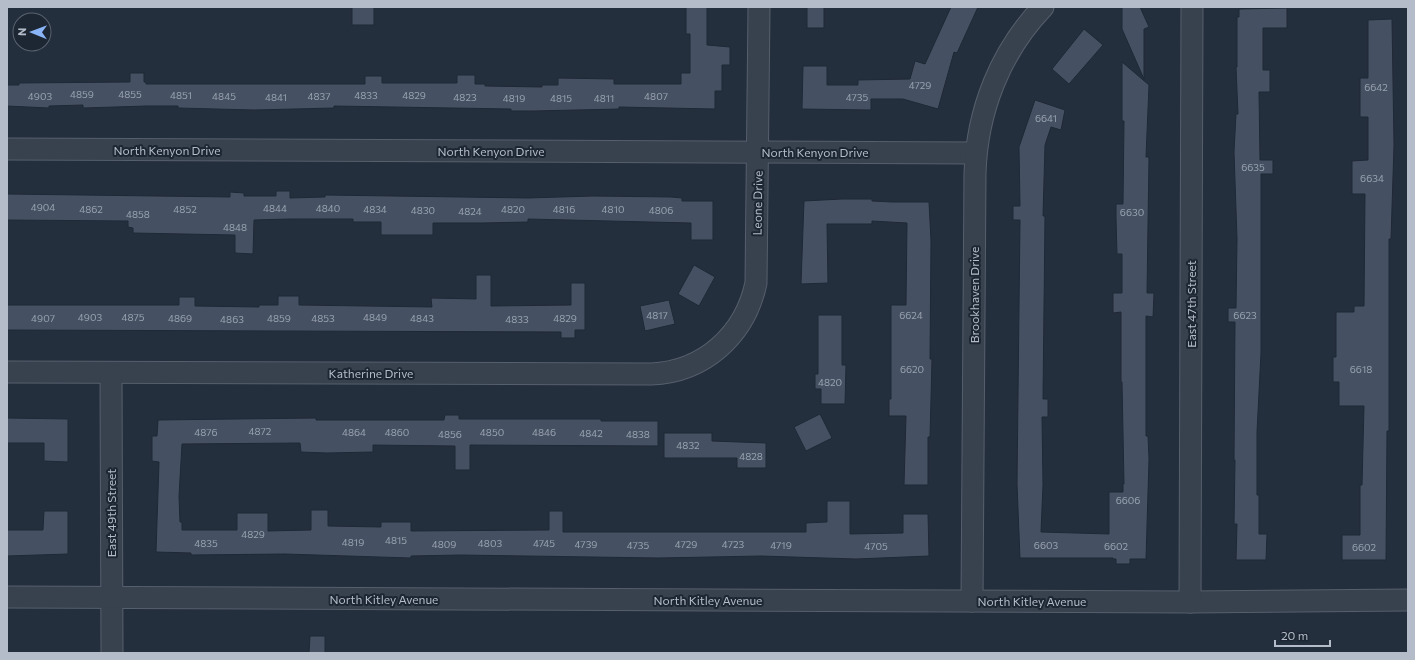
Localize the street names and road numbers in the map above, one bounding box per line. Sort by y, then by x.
street label: North Kenyon Drive [113,143,221,157]
street label: North Kenyon Drive [437,144,545,158]
street label: North Kenyon Drive [761,145,869,159]
street label: Leone Drive [749,170,765,236]
street label: Brookhaven Drive [967,247,981,343]
street label: East 47th Street [1184,260,1198,348]
street label: Katherine Drive [329,366,413,380]
street label: East 49th Street [104,469,118,557]
street label: North Kitley Avenue [330,592,438,606]
street label: North Kitley Avenue [654,593,762,607]
street label: North Kitley Avenue [978,594,1086,608]

